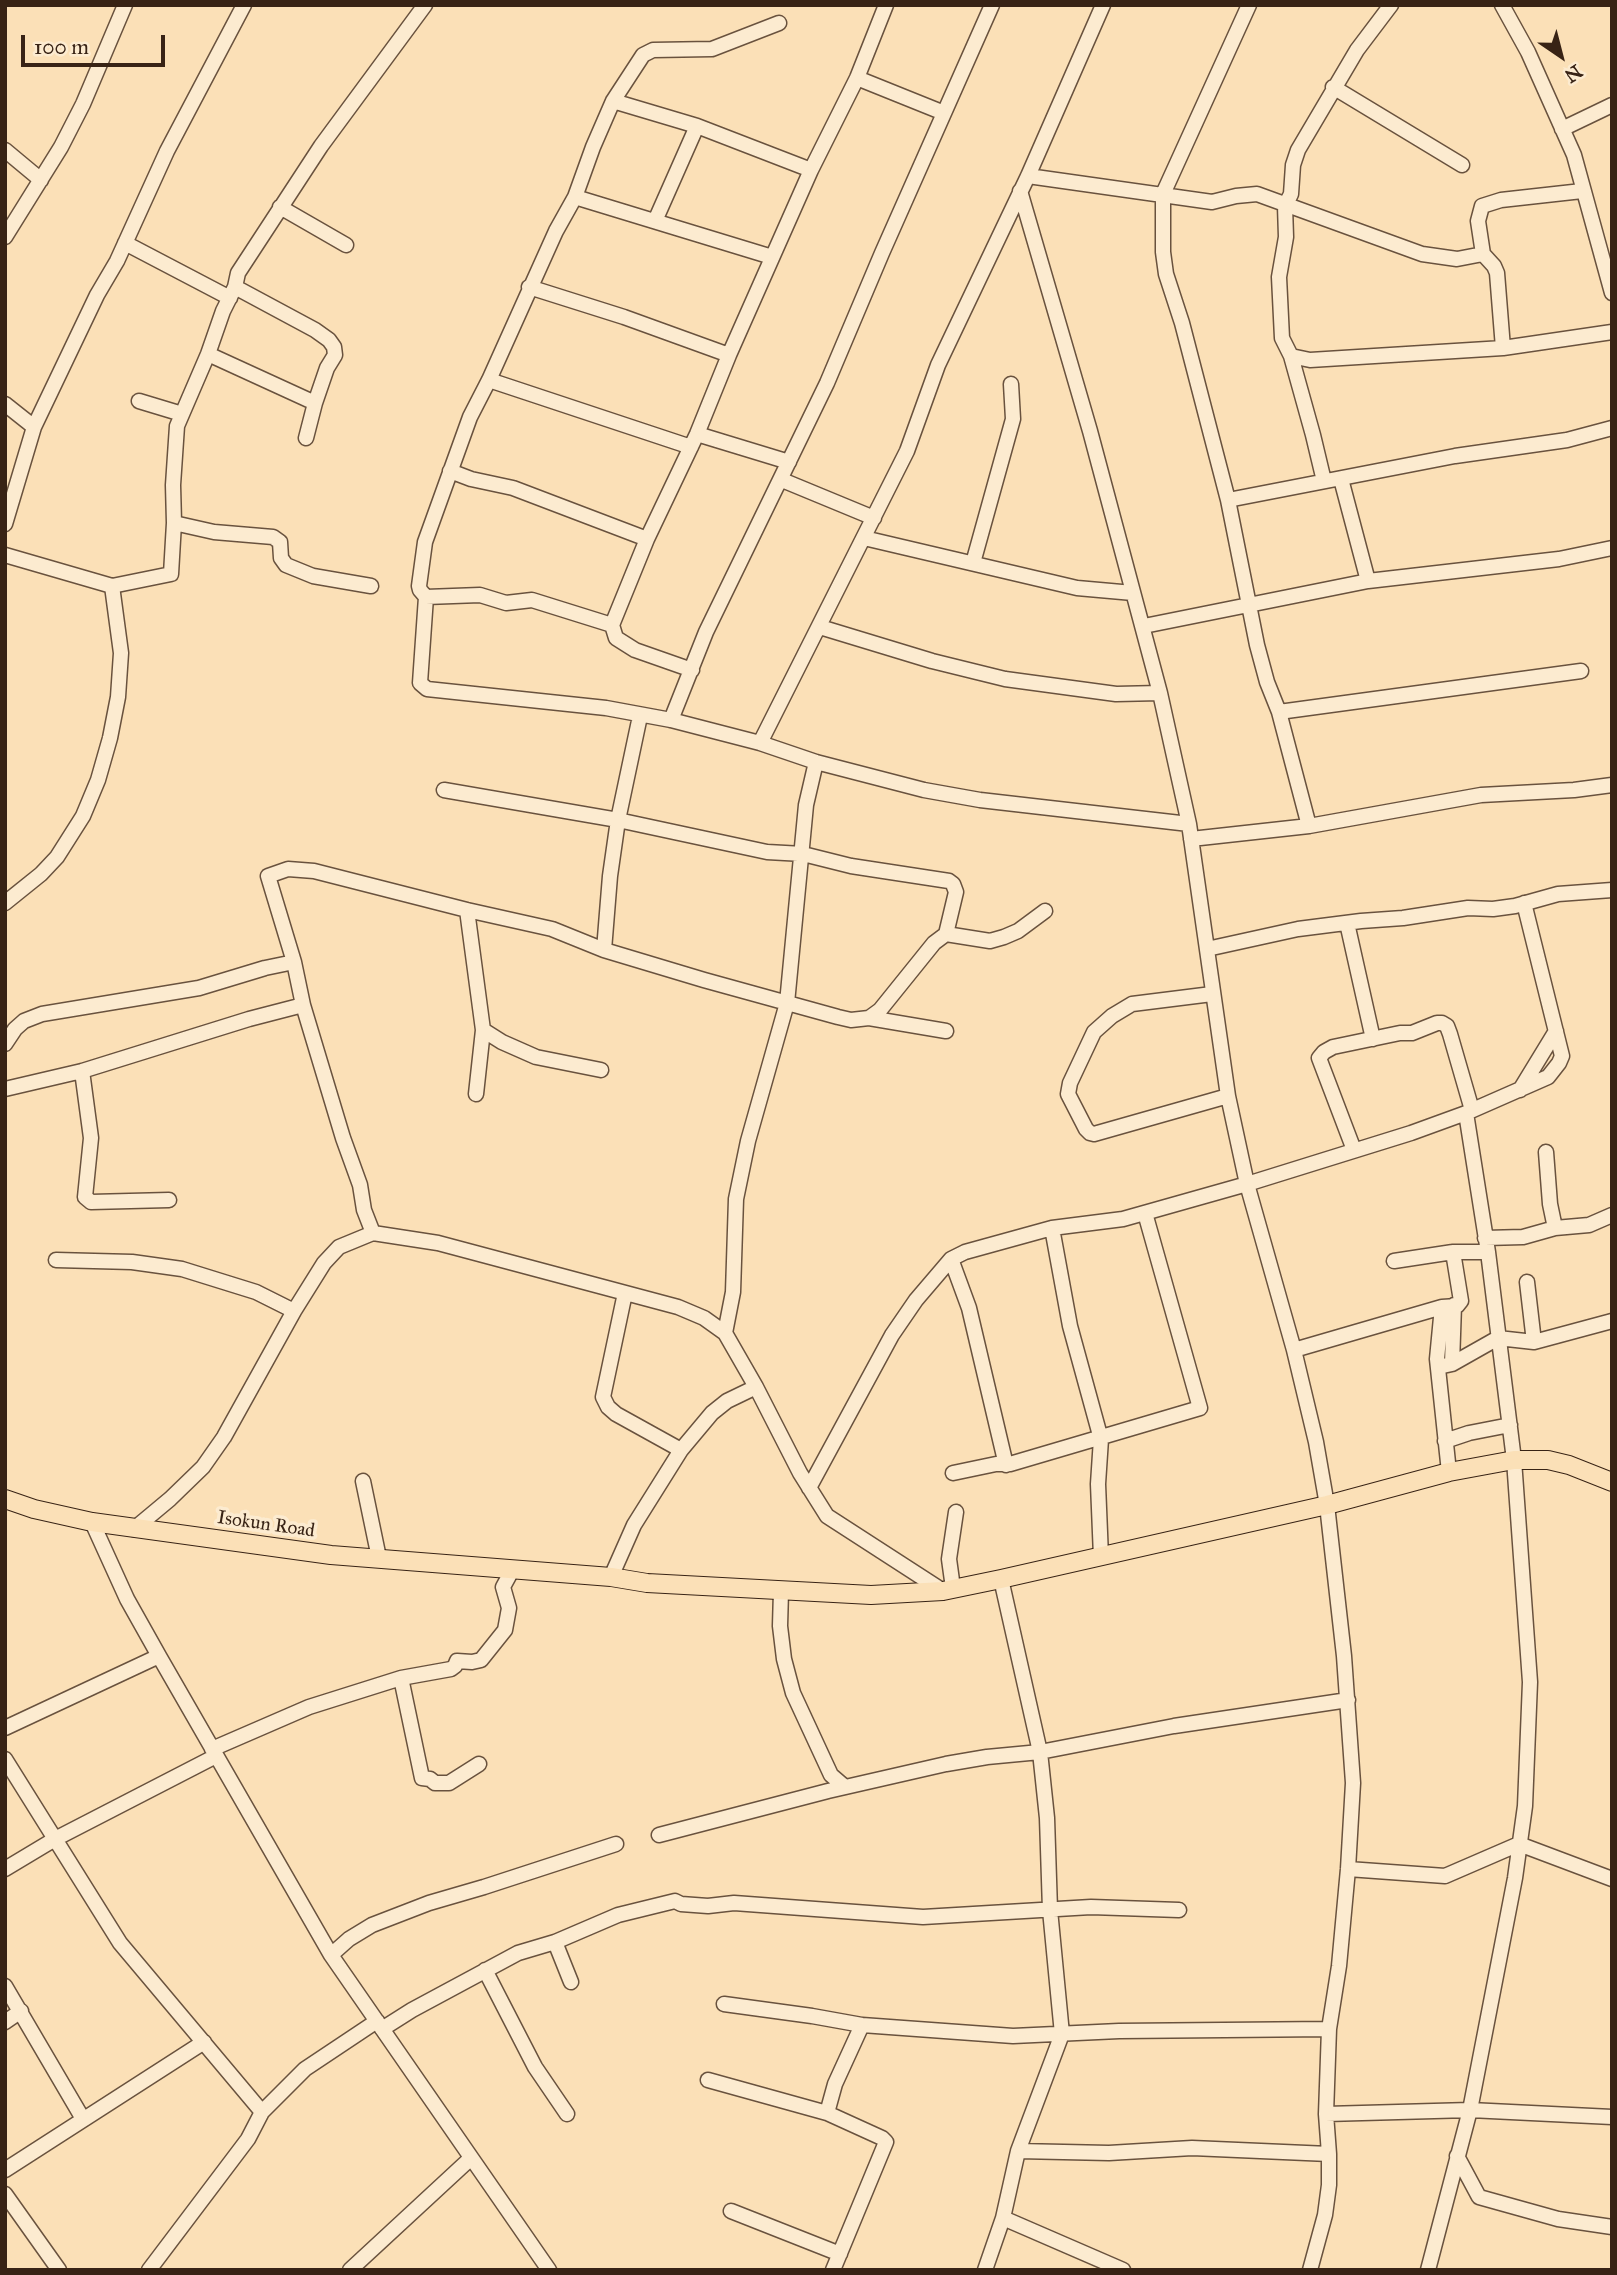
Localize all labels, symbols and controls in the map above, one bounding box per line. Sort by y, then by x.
scale bar [24,21,168,65]
north arrow [1526,21,1596,91]
text: 100 m [34,34,89,60]
text: N [1560,60,1587,88]
street label: Isokun Road [216,1507,316,1543]

